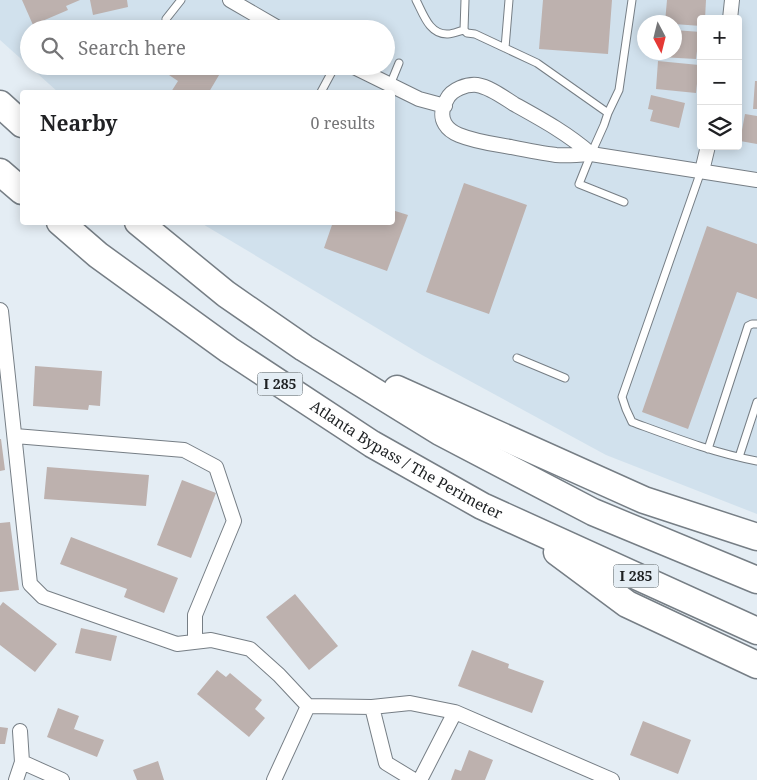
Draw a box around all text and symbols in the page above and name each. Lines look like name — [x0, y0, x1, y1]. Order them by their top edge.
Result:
north arrow — [637, 15, 682, 60]
map controls — [697, 15, 742, 150]
button: + — [697, 15, 742, 60]
search box — [20, 20, 395, 75]
icon: search — [38, 34, 66, 62]
text: Search here — [78, 35, 186, 61]
button: − — [697, 60, 742, 105]
button: layers — [697, 105, 742, 150]
text: Nearby — [40, 109, 118, 137]
text: 0 results — [311, 112, 375, 134]
road number: I 285 — [258, 372, 302, 396]
street label: Atlanta Bypass / The Perimeter — [307, 395, 506, 523]
road number: I 285 — [614, 564, 658, 588]

